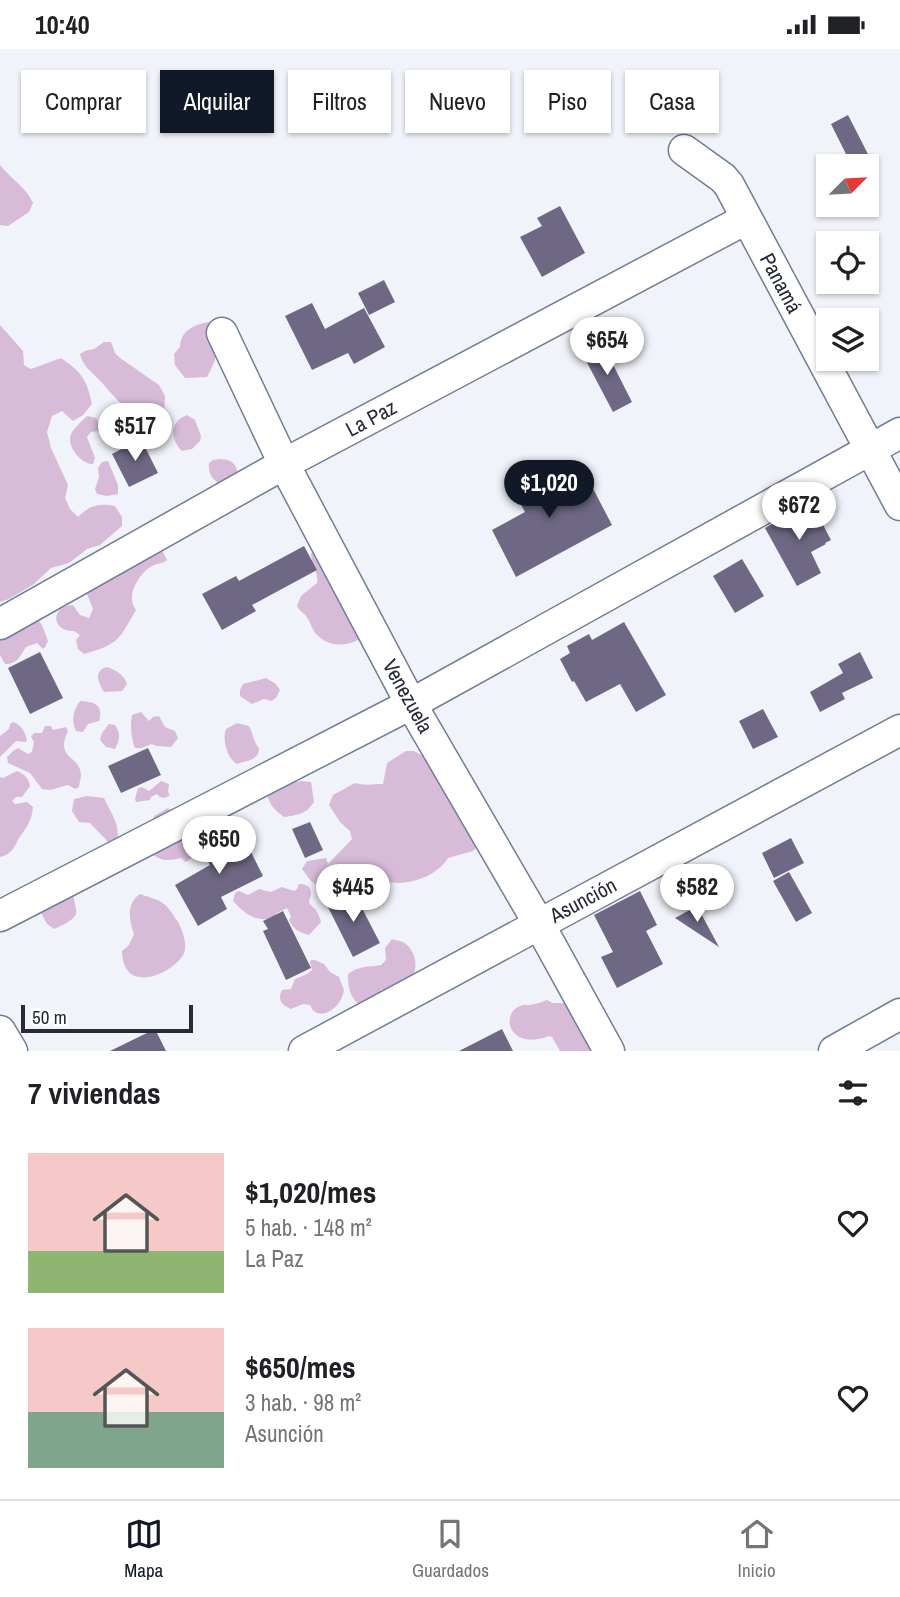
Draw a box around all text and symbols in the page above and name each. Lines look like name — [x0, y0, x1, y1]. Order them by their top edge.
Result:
text: 10:40 — [35, 7, 90, 42]
chip: Comprar — [21, 70, 146, 133]
chip: Alquilar — [160, 70, 274, 133]
chip: Filtros — [288, 70, 391, 133]
chip: Nuevo — [405, 70, 510, 133]
chip: Piso — [524, 70, 611, 133]
chip: Casa — [625, 70, 719, 133]
north arrow — [816, 154, 878, 217]
map controls — [816, 154, 879, 371]
button: locate — [816, 231, 879, 294]
street label: Panamá — [753, 248, 809, 318]
button: layers — [816, 308, 879, 371]
pin: $654 — [566, 317, 648, 377]
text: $654 — [586, 324, 628, 355]
street label: La Paz — [341, 392, 402, 443]
pin: $517 — [94, 403, 176, 463]
text: $517 — [114, 410, 156, 441]
pin: $1,020 — [492, 461, 606, 520]
text: $1,020 — [520, 467, 578, 498]
pin: $672 — [758, 483, 840, 542]
text: $672 — [778, 489, 820, 520]
street label: Venezuela — [376, 654, 440, 739]
pin: $650 — [178, 817, 260, 876]
text: $650 — [198, 823, 240, 854]
pin: $445 — [312, 865, 394, 924]
pin: $582 — [656, 865, 738, 924]
street label: Asunción — [544, 870, 622, 930]
text: $445 — [332, 871, 374, 902]
text: $582 — [676, 871, 718, 902]
scale bar — [21, 1002, 192, 1034]
text: 50 m — [32, 1004, 67, 1030]
text: 7 viviendas — [28, 1073, 161, 1113]
icon: filters — [834, 1074, 872, 1112]
text: $1,020/mes — [245, 1172, 376, 1212]
icon: home — [84, 1181, 168, 1265]
icon: heart — [834, 1204, 872, 1242]
text: 5 hab. · 148 m² — [245, 1212, 372, 1243]
text: La Paz — [245, 1243, 304, 1274]
text: $650/mes — [245, 1347, 356, 1387]
icon: home — [84, 1356, 168, 1440]
icon: heart — [834, 1379, 872, 1417]
text: 3 hab. · 98 m² — [245, 1387, 361, 1418]
text: Asunción — [245, 1418, 324, 1449]
tab: Mapa — [124, 1515, 163, 1583]
tab: Guardados — [412, 1515, 489, 1583]
tab: Inicio — [738, 1515, 776, 1583]

